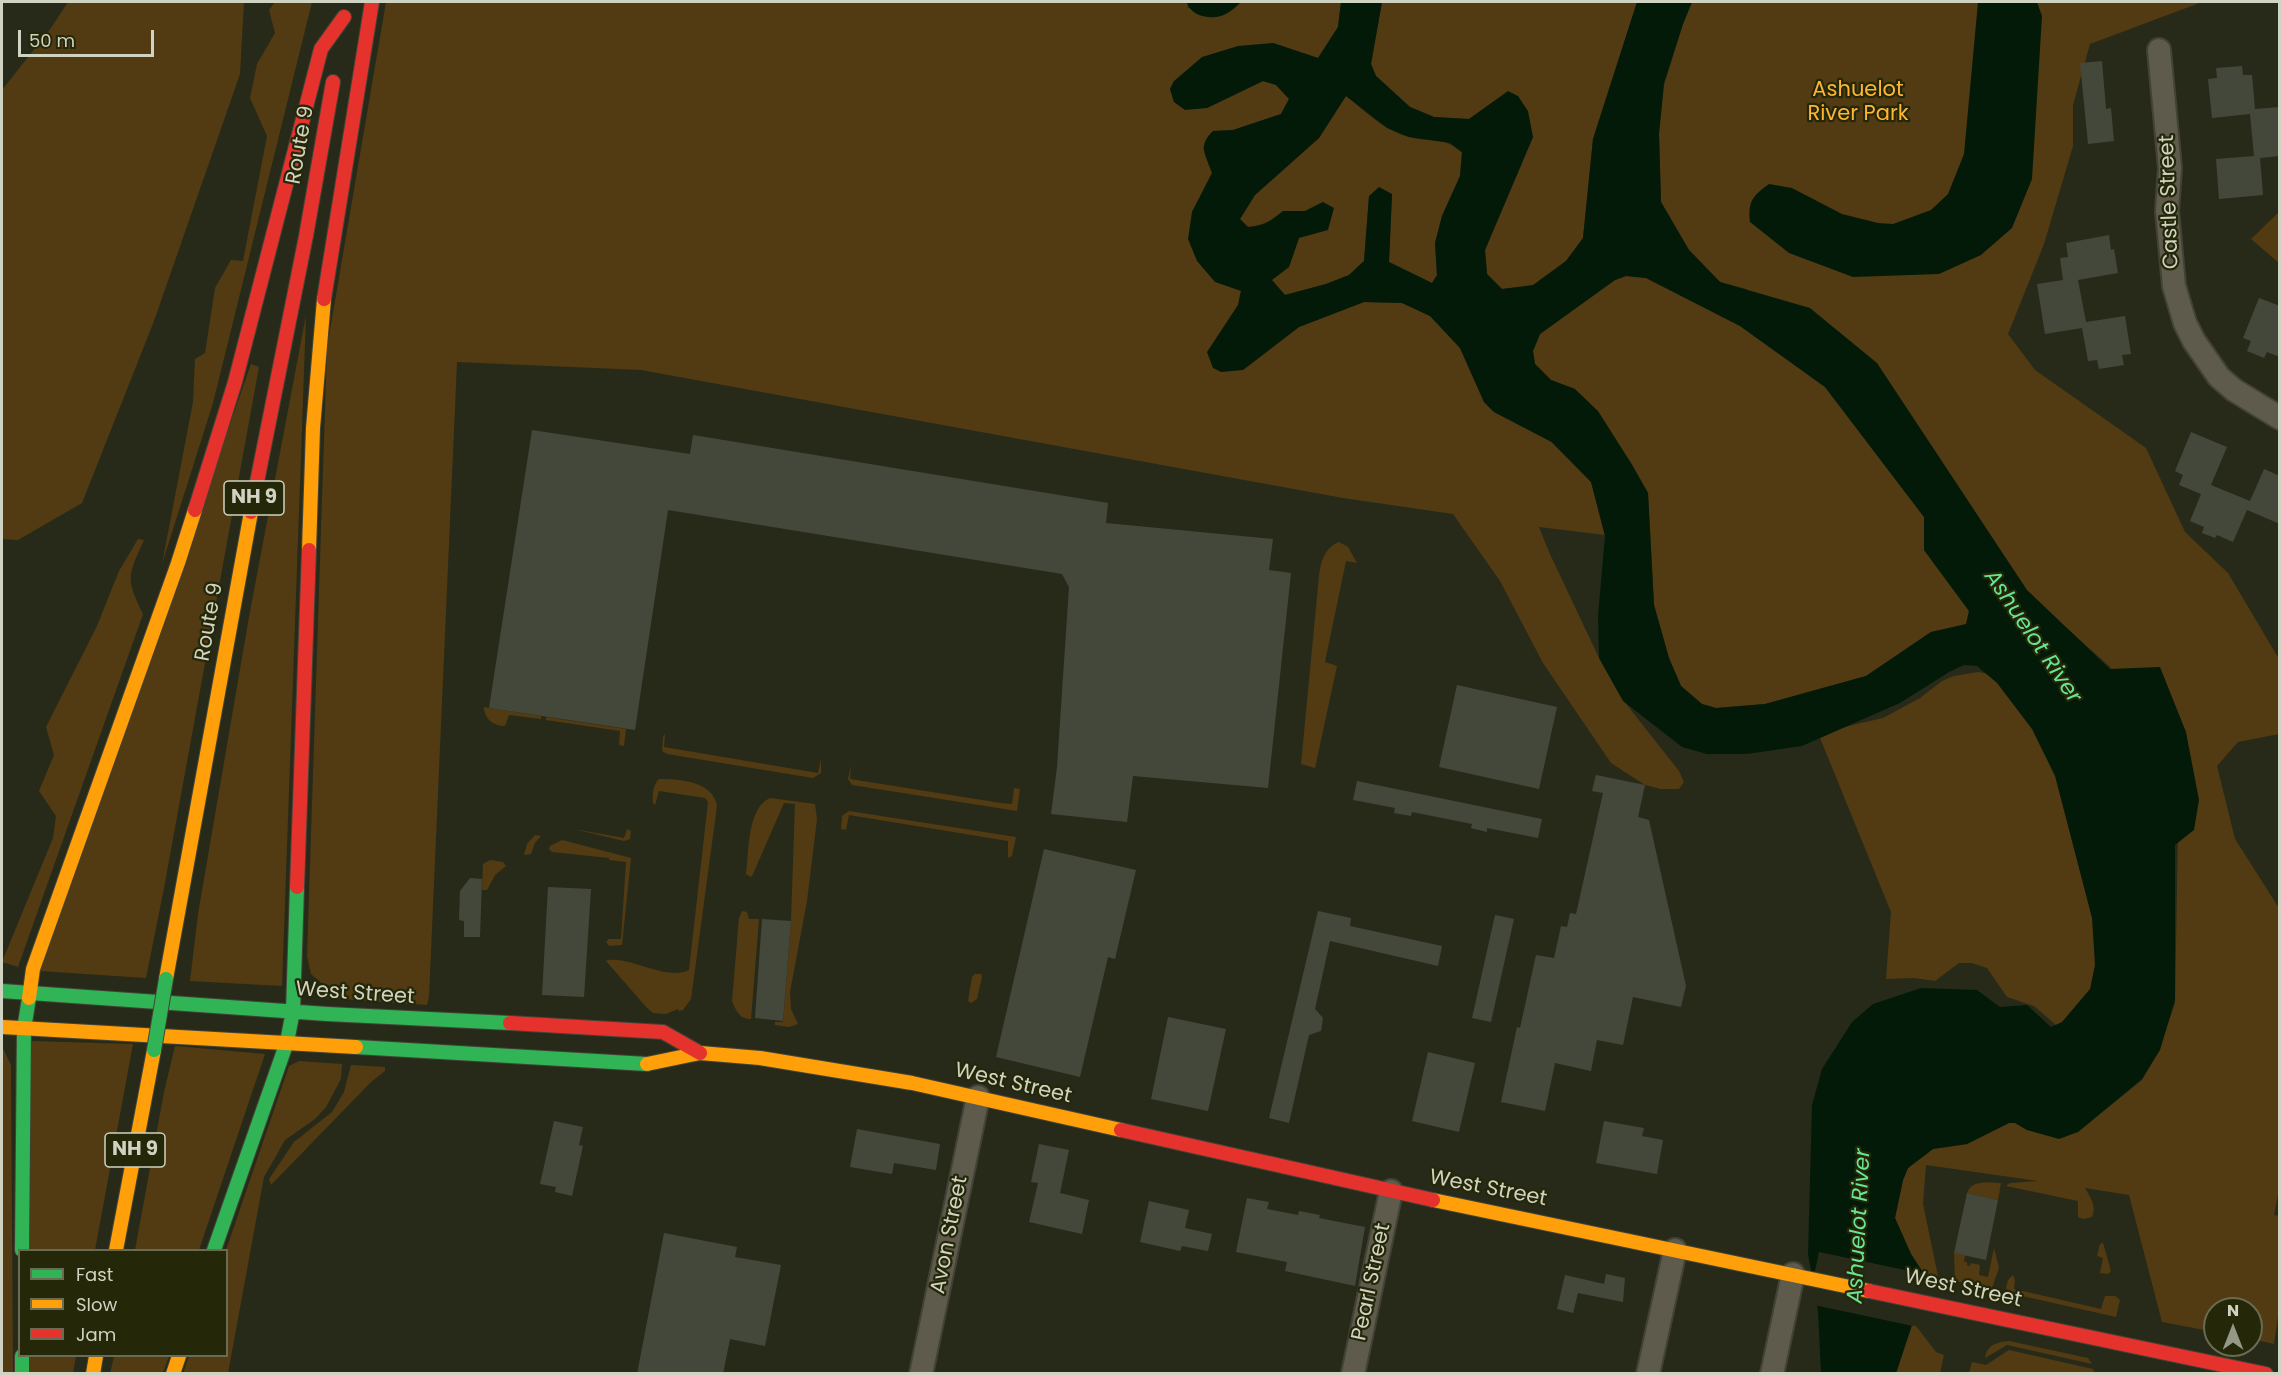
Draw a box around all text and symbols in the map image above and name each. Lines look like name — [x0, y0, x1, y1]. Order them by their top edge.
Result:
scale bar — [21, 18, 158, 56]
text: 50 m — [29, 28, 75, 53]
park label: Ashuelot River Park — [1807, 78, 1909, 128]
street label: Route 9 — [282, 104, 320, 186]
street label: Castle Street — [2155, 134, 2185, 270]
road number: NH 9 — [224, 481, 284, 515]
water label: Ashuelot River — [1978, 565, 2086, 709]
street label: Route 9 — [191, 581, 229, 663]
street label: West Street — [295, 977, 415, 1011]
street label: West Street — [952, 1058, 1074, 1110]
road number: NH 9 — [105, 1133, 165, 1167]
water label: Ashuelot River — [1843, 1148, 1877, 1304]
street label: West Street — [1427, 1165, 1549, 1213]
street label: Avon Street — [926, 1174, 974, 1296]
street label: Pearl Street — [1347, 1221, 1397, 1343]
legend — [18, 1249, 228, 1357]
text: Fast — [76, 1262, 113, 1287]
street label: West Street — [1902, 1264, 2024, 1314]
text: Slow — [76, 1292, 117, 1317]
north arrow — [2203, 1297, 2263, 1357]
text: N — [2227, 1299, 2239, 1322]
text: Jam — [76, 1322, 116, 1347]

